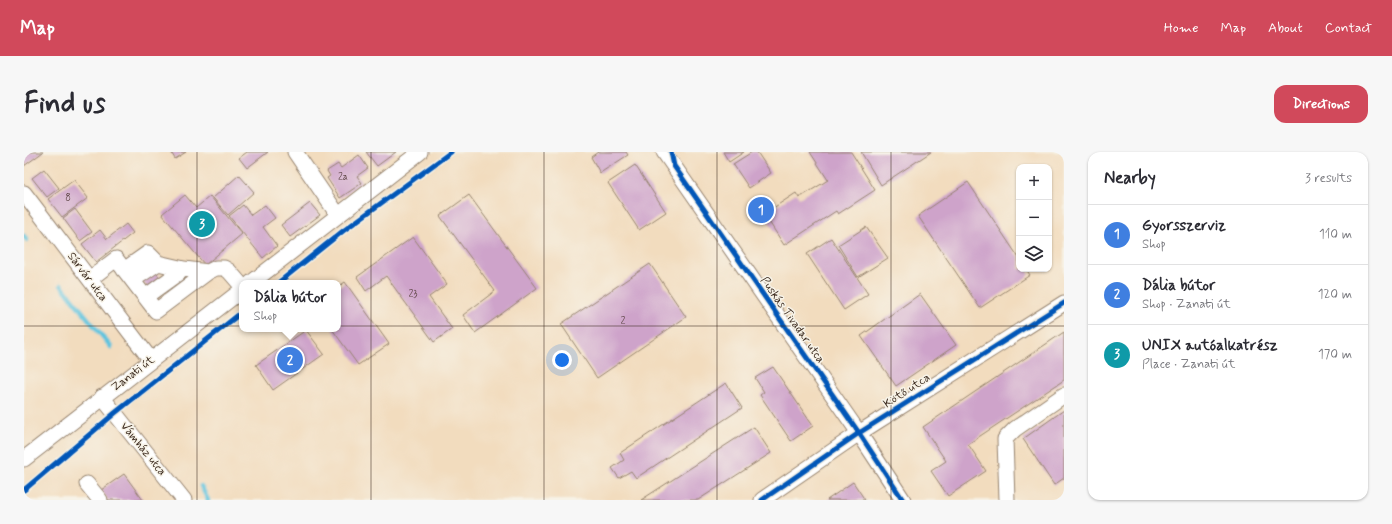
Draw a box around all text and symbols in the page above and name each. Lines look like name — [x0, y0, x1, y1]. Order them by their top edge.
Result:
text: Map — [20, 16, 55, 41]
text: Home — [1164, 19, 1198, 37]
text: Map — [1220, 19, 1246, 37]
text: About — [1268, 19, 1303, 37]
text: Contact — [1325, 19, 1372, 37]
button: Directions — [1274, 85, 1368, 123]
text: Find us — [24, 86, 105, 123]
map controls — [1016, 164, 1052, 272]
button: + — [1016, 164, 1052, 200]
text: Nearby — [1104, 167, 1156, 189]
text: 3 results — [1305, 170, 1352, 187]
house number: 2a — [338, 171, 348, 184]
house number: 8 — [65, 192, 71, 205]
pin: 1 — [748, 195, 774, 225]
button: − — [1016, 200, 1052, 236]
pin: 3 — [189, 209, 215, 239]
text: Gyorsszerviz — [1142, 216, 1226, 236]
text: 1 — [1114, 226, 1120, 243]
text: 110 m — [1319, 226, 1352, 243]
button: layers — [1016, 236, 1052, 272]
text: Shop — [1142, 236, 1166, 253]
street label: Sárvár utca — [63, 249, 111, 305]
street label: Puskás Tivadar utca — [756, 274, 828, 367]
text: Dália bútor — [1142, 276, 1215, 296]
popup — [239, 280, 341, 332]
text: 2 — [1114, 286, 1120, 303]
text: 120 m — [1318, 286, 1352, 303]
text: Dália bútor — [253, 288, 327, 308]
house number: 23 — [408, 288, 418, 301]
text: Shop · Zanati út — [1142, 296, 1231, 313]
text: Shop — [253, 308, 277, 325]
house number: 2 — [621, 315, 626, 328]
text: UNIX autóalkatrész — [1142, 336, 1278, 356]
pin: 2 — [277, 345, 303, 375]
text: 3 — [1114, 346, 1120, 363]
text: 170 m — [1318, 346, 1352, 363]
your location — [552, 350, 572, 370]
street label: Zanati út — [108, 352, 158, 396]
text: Place · Zanati út — [1142, 356, 1235, 373]
street label: Kötő utca — [880, 370, 934, 412]
street label: Vámház utca — [116, 419, 170, 479]

